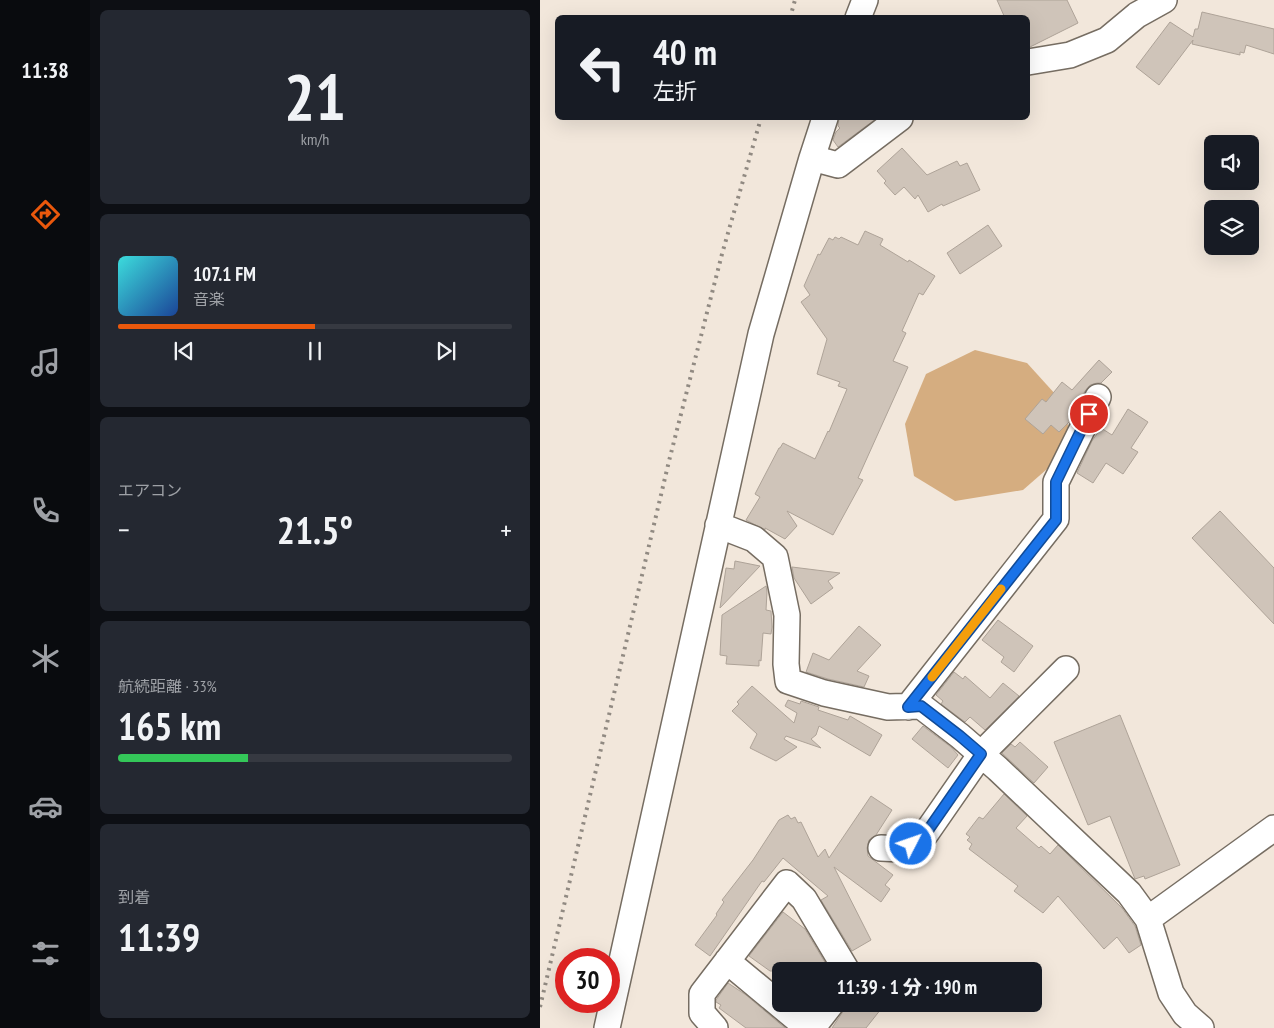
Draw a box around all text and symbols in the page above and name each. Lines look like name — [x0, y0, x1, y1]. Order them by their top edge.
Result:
text: 40 m — [653, 29, 717, 75]
icon: left — [570, 35, 635, 100]
text: 21 — [284, 54, 346, 138]
text: 11:38 — [21, 56, 69, 84]
text: 左折 — [653, 77, 697, 105]
text: km/h — [301, 129, 329, 149]
map controls — [1204, 135, 1259, 255]
button: sound — [1204, 135, 1259, 190]
icon: directions — [28, 197, 63, 232]
button: layers — [1204, 200, 1259, 255]
text: 107.1 FM — [193, 262, 256, 286]
text: 音楽 — [193, 289, 225, 309]
icon: previous — [170, 337, 198, 365]
icon: pause — [301, 337, 329, 365]
icon: next — [432, 337, 460, 365]
icon: music — [28, 345, 63, 380]
pin — [1068, 393, 1110, 435]
icon: arrive — [1075, 400, 1103, 428]
text: エアコン — [118, 480, 182, 500]
icon: phone — [28, 493, 63, 528]
text: 21.5° — [277, 505, 353, 554]
text: − — [118, 511, 130, 548]
text: + — [500, 511, 512, 548]
icon: climate — [28, 641, 63, 676]
text: 航続距離 · 33% — [118, 676, 217, 696]
text: 165 km — [118, 701, 221, 750]
icon: car — [28, 789, 63, 824]
position arrow — [884, 817, 936, 869]
text: 到着 — [118, 887, 150, 907]
text: 11:39 — [118, 912, 200, 961]
icon: filters — [28, 936, 63, 971]
speed limit sign: 30 — [555, 948, 620, 1013]
text: 11:39 · 1 分 · 190 m — [837, 975, 977, 999]

